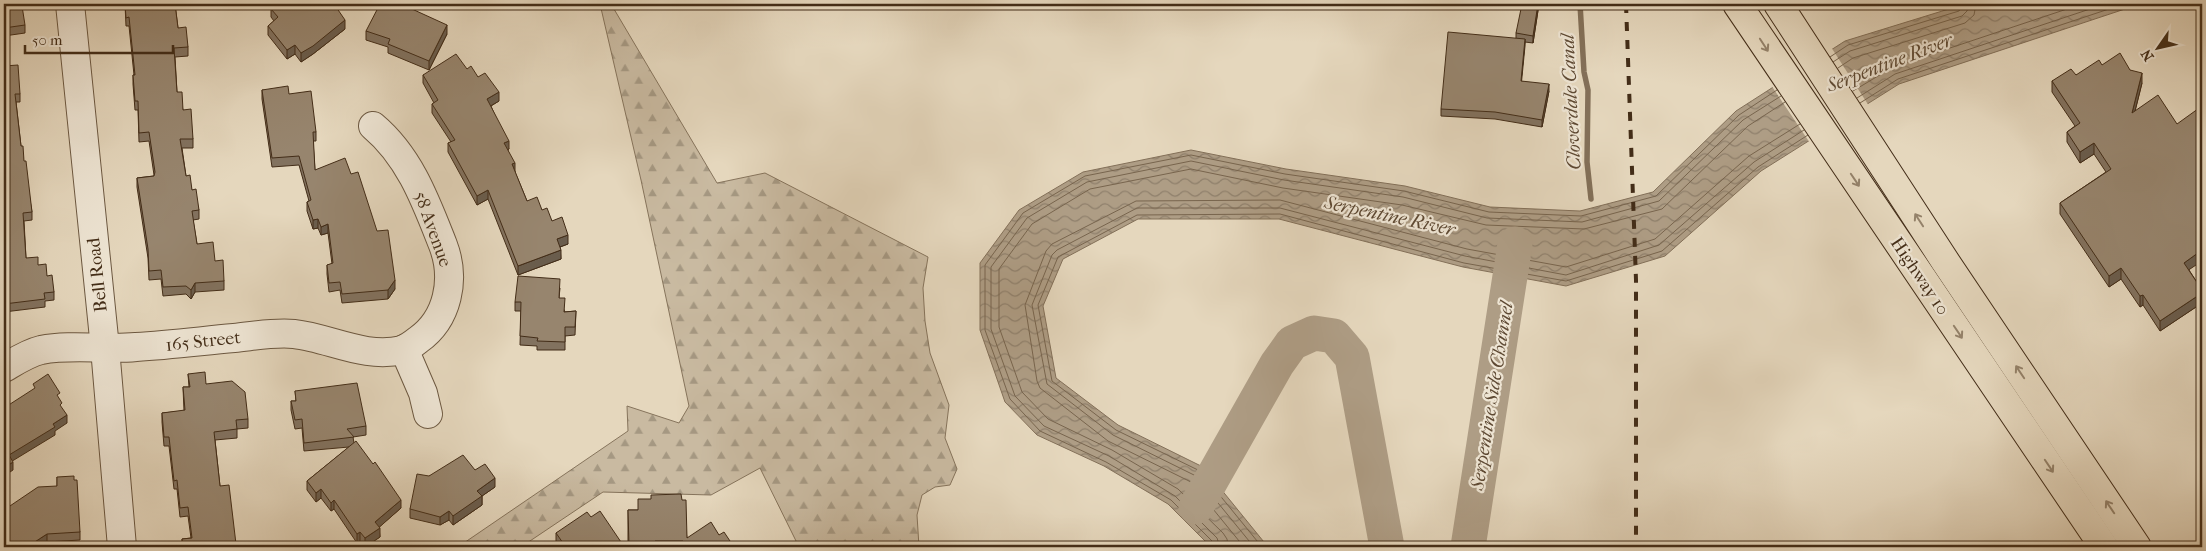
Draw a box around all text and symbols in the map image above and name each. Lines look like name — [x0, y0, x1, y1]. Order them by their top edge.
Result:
scale bar — [25, 22, 172, 54]
north arrow — [2134, 22, 2184, 72]
water label: Serpentine River — [1822, 28, 1957, 97]
text: 50 m — [32, 31, 63, 49]
water label: Cloverdale Canal — [1556, 31, 1586, 170]
one-way arrow — [1759, 37, 1769, 51]
text: N — [2137, 46, 2158, 64]
one-way arrow — [1850, 172, 1860, 186]
street label: 58 Avenue — [409, 189, 456, 270]
water label: Serpentine River — [1321, 191, 1459, 241]
one-way arrow — [1913, 213, 1923, 227]
street label: Highway 10 — [1886, 233, 1953, 319]
street label: Bell Road — [83, 237, 112, 313]
water label: Serpentine Side Channel — [1466, 298, 1518, 493]
one-way arrow — [1953, 324, 1963, 338]
street label: 165 Street — [165, 327, 242, 356]
one-way arrow — [2015, 365, 2025, 379]
one-way arrow — [2044, 459, 2054, 473]
one-way arrow — [2105, 500, 2115, 514]

